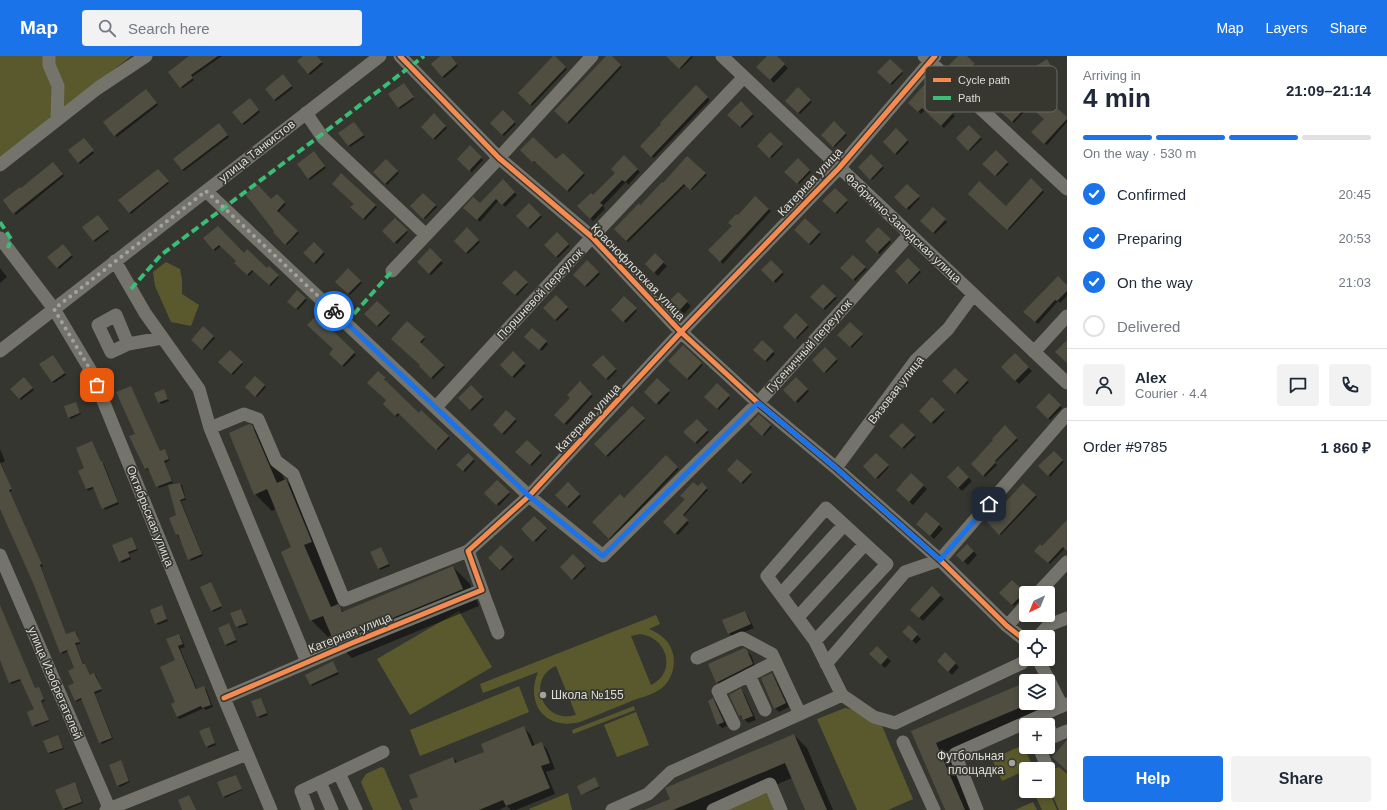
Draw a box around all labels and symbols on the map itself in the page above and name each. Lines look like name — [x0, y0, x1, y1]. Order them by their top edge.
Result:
legend — [925, 66, 1057, 112]
text: Cycle path — [958, 74, 1010, 86]
text: Path — [958, 92, 981, 104]
street label: улица Танкистов — [216, 117, 298, 185]
street label: Катерная улица — [775, 145, 845, 219]
street label: Фабрично-Заводская улица — [842, 170, 964, 286]
street label: Краснофлотская улица — [588, 221, 688, 324]
street label: Поршневой переулок — [494, 245, 586, 342]
courier — [314, 291, 354, 331]
street label: Гусеничный переулок — [764, 296, 855, 395]
street label: Вязовая улица — [865, 353, 927, 427]
pin — [80, 368, 114, 402]
street label: Катерная улица — [553, 381, 623, 455]
street label: Октябрьская улица — [123, 464, 177, 569]
pin — [972, 487, 1006, 521]
north arrow — [1019, 586, 1055, 622]
street label: Катерная улица — [306, 610, 394, 656]
street label: улица Изобретателей — [25, 625, 85, 741]
place label: Школа №155 — [551, 688, 624, 702]
marker: Школа №155 — [538, 690, 548, 700]
place label: Футбольная площадка — [937, 749, 1004, 777]
marker: Футбольная площадка — [1007, 758, 1017, 768]

